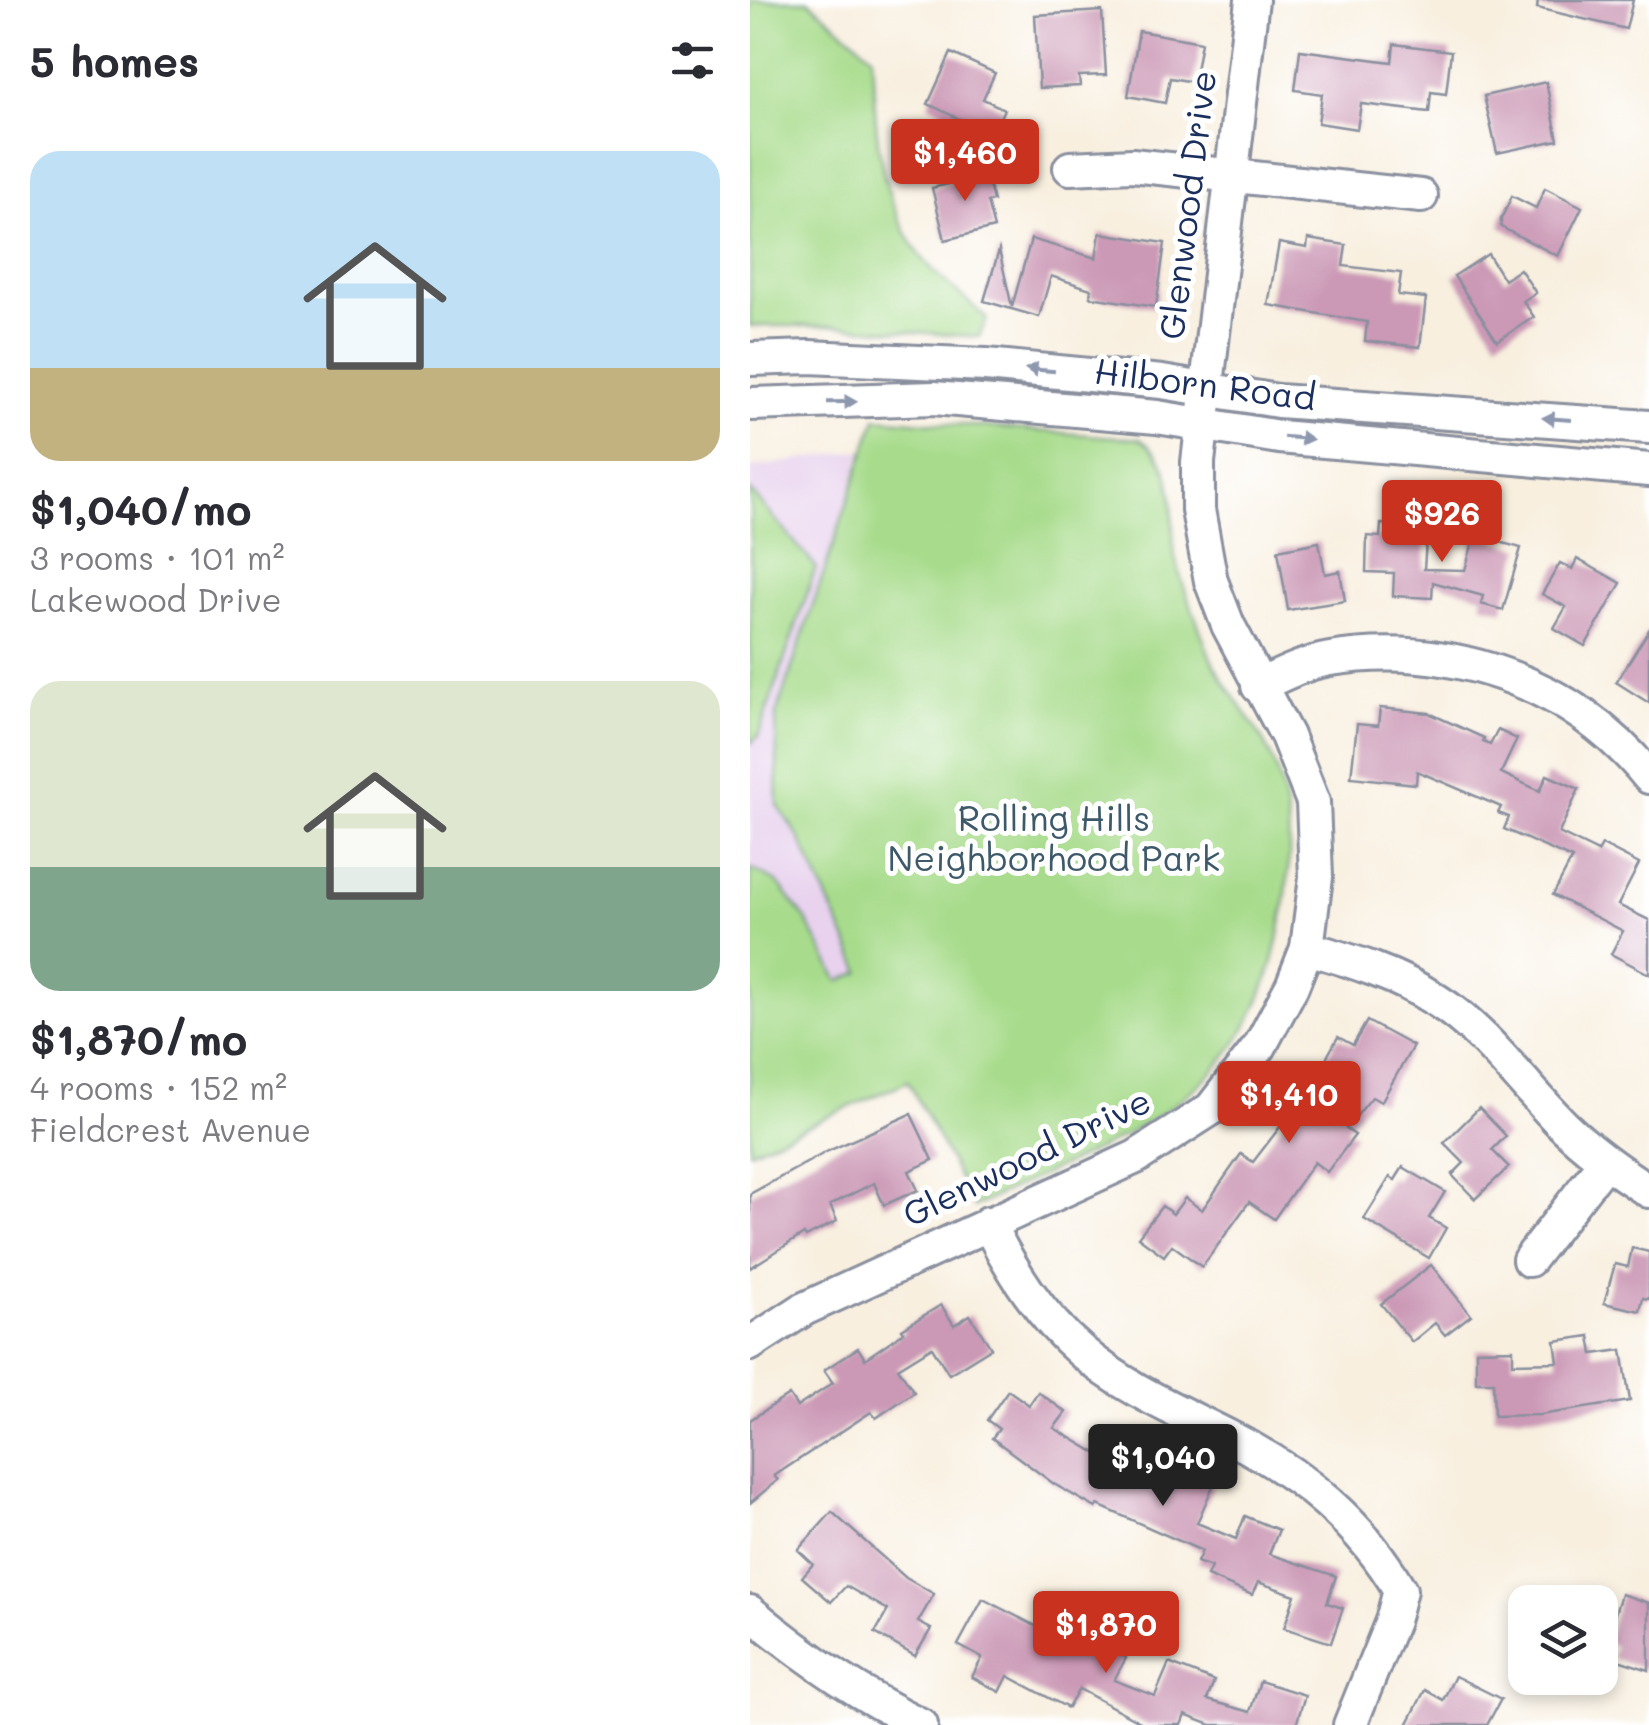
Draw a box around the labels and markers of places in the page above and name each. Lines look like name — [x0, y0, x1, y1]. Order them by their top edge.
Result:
pin: $1,460 — [884, 119, 1046, 204]
pin: $926 — [1383, 480, 1501, 565]
pin: $1,410 — [1208, 1061, 1370, 1146]
pin: $1,040 — [1082, 1424, 1244, 1509]
pin: $1,870 — [1025, 1591, 1187, 1676]

